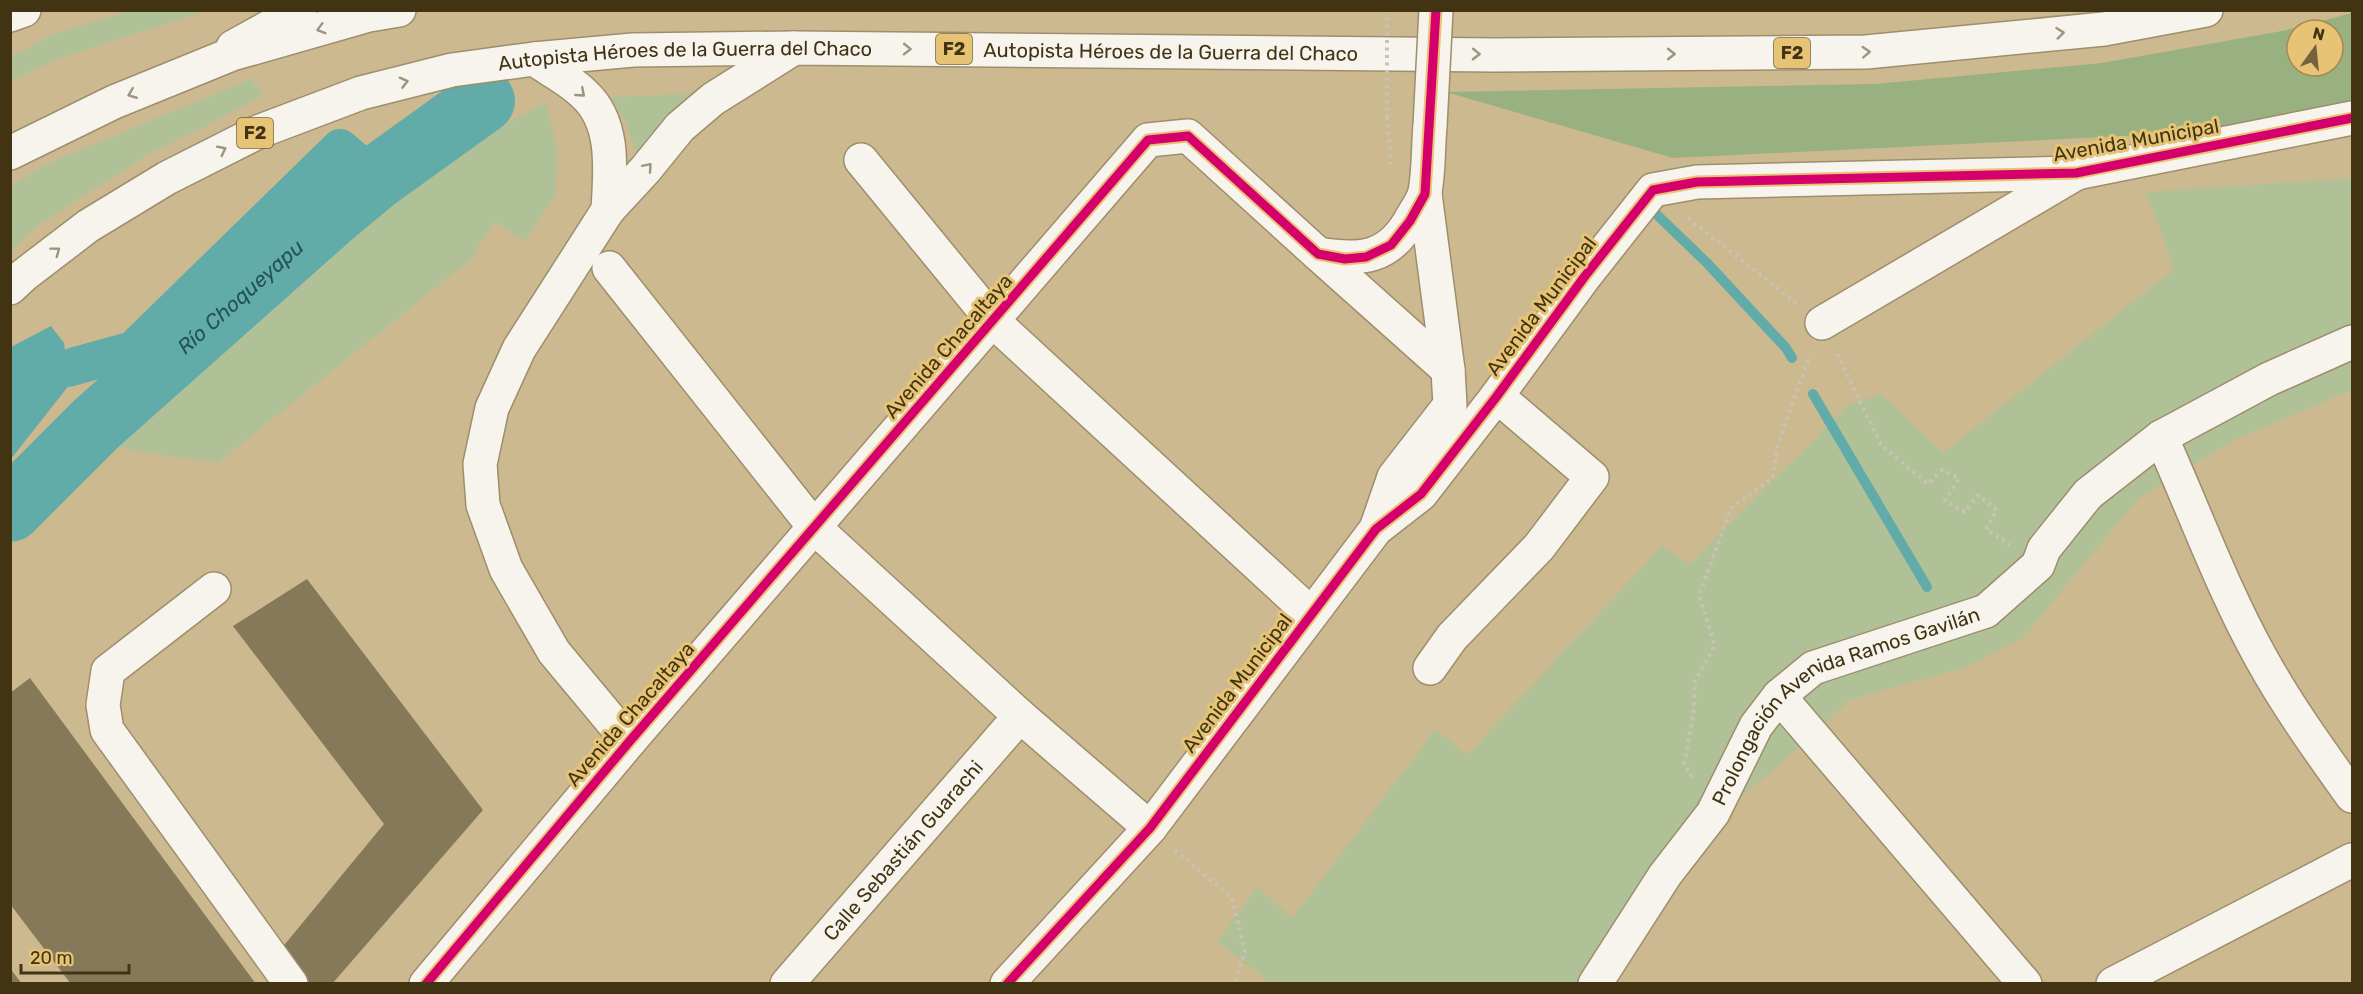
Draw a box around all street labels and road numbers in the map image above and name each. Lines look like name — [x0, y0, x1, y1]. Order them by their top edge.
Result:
road number: F2 — [936, 34, 972, 64]
street label: Autopista Héroes de la Guerra del Chaco — [496, 36, 872, 76]
street label: Autopista Héroes de la Guerra del Chaco — [983, 38, 1358, 66]
road number: F2 — [1774, 38, 1810, 68]
street label: Avenida Municipal — [2051, 114, 2221, 166]
road number: F2 — [237, 118, 273, 148]
street label: Avenida Municipal — [1481, 232, 1601, 380]
street label: Avenida Chacaltaya — [879, 269, 1017, 423]
street label: Prolongación Avenida Ramos Gavilán — [1707, 602, 1983, 809]
street label: Avenida Municipal — [1177, 609, 1297, 757]
street label: Avenida Chacaltaya — [561, 637, 699, 791]
street label: Calle Sebastián Guarachi — [818, 755, 988, 945]

